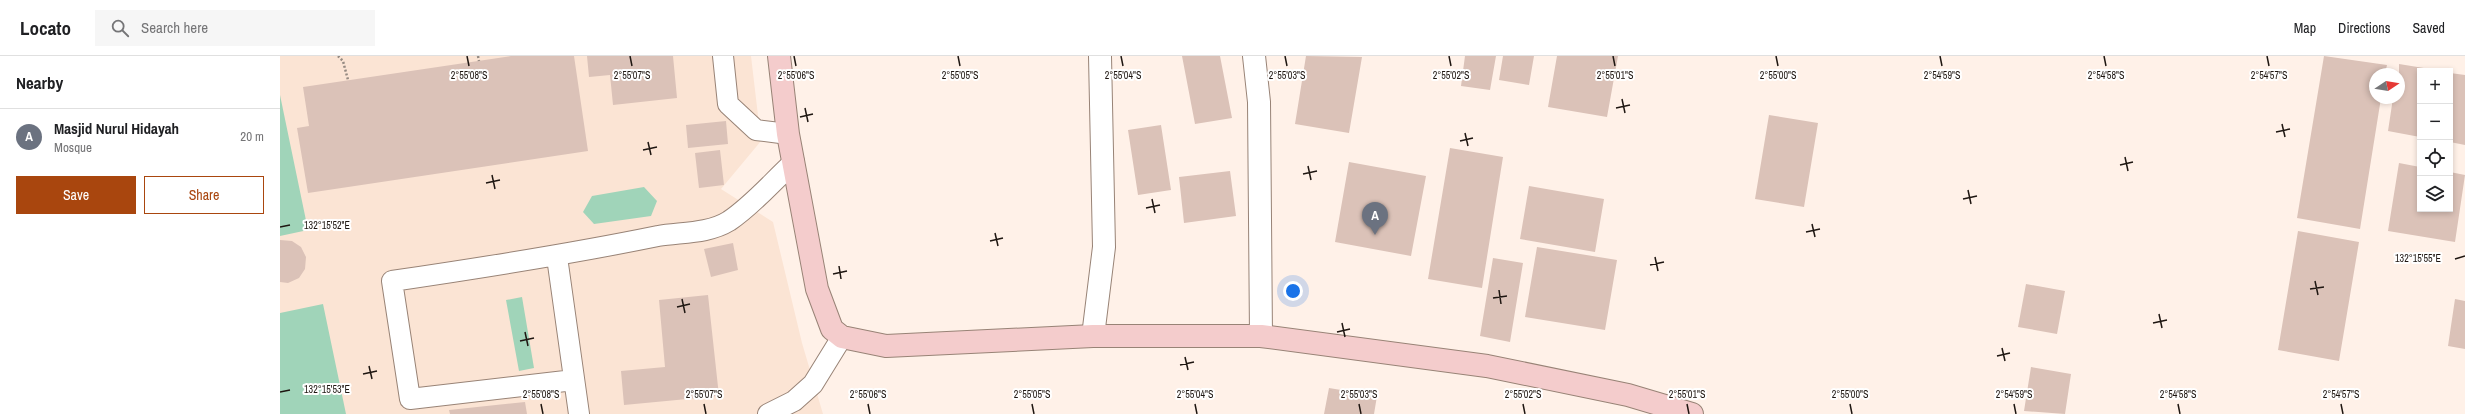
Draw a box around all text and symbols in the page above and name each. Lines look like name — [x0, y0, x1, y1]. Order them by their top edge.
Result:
search box — [95, 10, 375, 46]
text: Locato — [20, 15, 71, 41]
icon: search — [109, 17, 131, 39]
text: Search here — [141, 17, 208, 38]
text: Map — [2294, 19, 2316, 37]
text: Directions — [2338, 19, 2390, 37]
text: Saved — [2412, 19, 2445, 37]
north arrow — [2369, 68, 2405, 104]
map controls — [2417, 68, 2453, 212]
button: + — [2417, 68, 2453, 104]
text: 2°55'08"S — [451, 69, 488, 82]
text: 2°55'07"S — [614, 69, 651, 82]
text: 2°55'06"S — [778, 69, 815, 82]
text: 2°55'05"S — [942, 69, 979, 82]
text: 2°55'04"S — [1105, 69, 1142, 82]
text: 2°55'03"S — [1269, 69, 1306, 82]
text: 2°55'02"S — [1433, 69, 1470, 82]
text: 2°55'01"S — [1597, 69, 1634, 82]
text: 2°55'00"S — [1760, 69, 1797, 82]
text: 2°54'59"S — [1924, 69, 1961, 82]
text: 2°54'58"S — [2088, 69, 2125, 82]
text: 2°54'57"S — [2251, 69, 2288, 82]
text: Nearby — [16, 71, 63, 94]
button: − — [2417, 104, 2453, 140]
text: Masjid Nurul Hidayah — [54, 118, 179, 139]
text: A — [25, 128, 33, 145]
text: 20 m — [240, 128, 264, 145]
text: Mosque — [54, 139, 92, 156]
button: locate — [2417, 140, 2453, 176]
button: Save — [16, 176, 136, 214]
button: Share — [144, 176, 264, 214]
button: layers — [2417, 176, 2453, 212]
pin: A — [1362, 202, 1388, 235]
text: 132°15'52"E — [304, 219, 350, 232]
text: 132°15'55"E — [2395, 252, 2441, 265]
your location — [1283, 281, 1303, 301]
text: 132°15'53"E — [304, 383, 350, 396]
text: 2°55'08"S — [523, 388, 560, 401]
text: 2°55'07"S — [686, 388, 723, 401]
text: 2°55'06"S — [850, 388, 887, 401]
text: 2°55'05"S — [1014, 388, 1051, 401]
text: 2°55'04"S — [1177, 388, 1214, 401]
text: 2°55'03"S — [1341, 388, 1378, 401]
text: 2°55'02"S — [1505, 388, 1542, 401]
text: 2°55'01"S — [1669, 388, 1706, 401]
text: 2°55'00"S — [1832, 388, 1869, 401]
text: 2°54'59"S — [1996, 388, 2033, 401]
text: 2°54'58"S — [2160, 388, 2197, 401]
text: 2°54'57"S — [2323, 388, 2360, 401]

